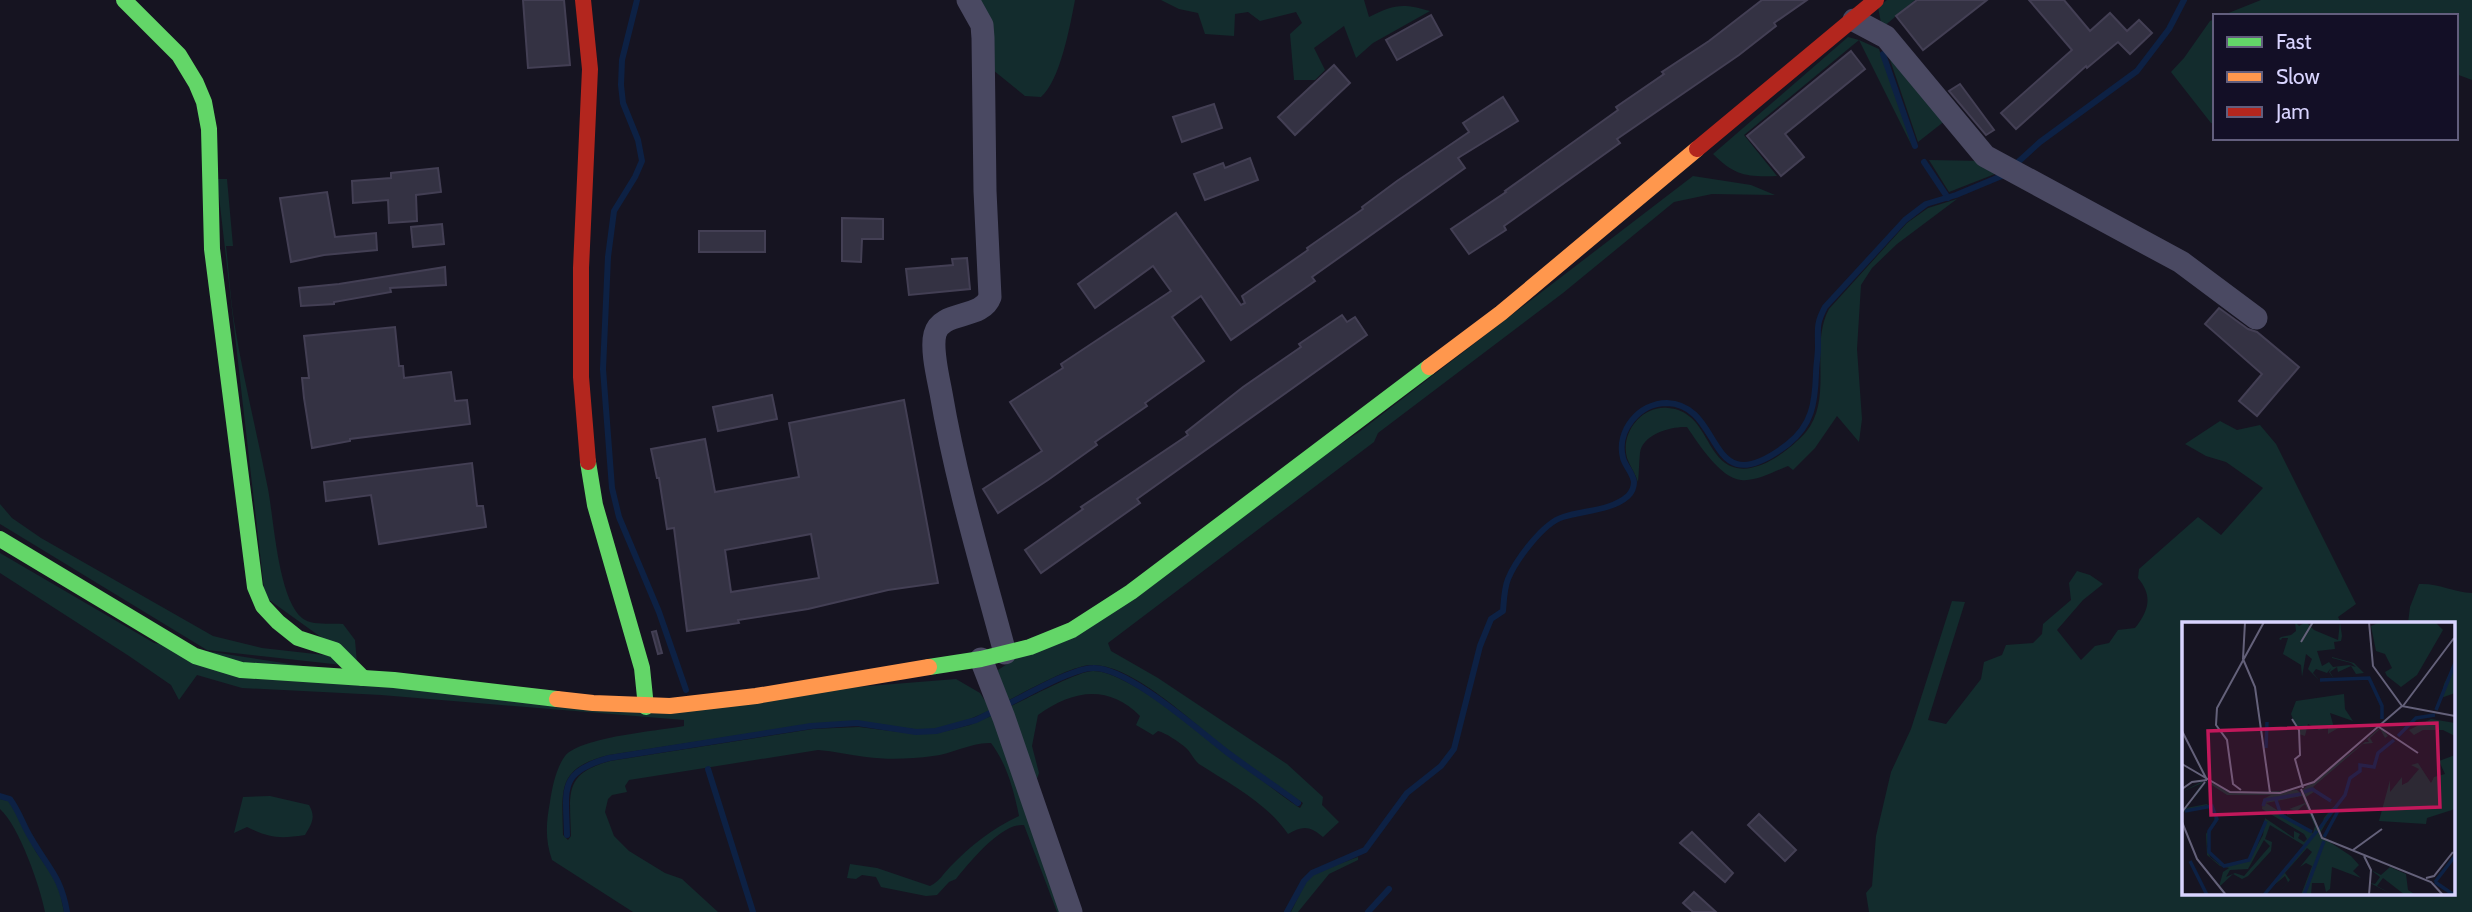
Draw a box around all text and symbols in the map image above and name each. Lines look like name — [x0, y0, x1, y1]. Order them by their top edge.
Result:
legend — [2213, 14, 2458, 140]
text: Fast — [2276, 29, 2312, 54]
text: Slow — [2276, 64, 2320, 89]
text: Jam — [2275, 99, 2310, 124]
inset map — [2182, 622, 2454, 894]

